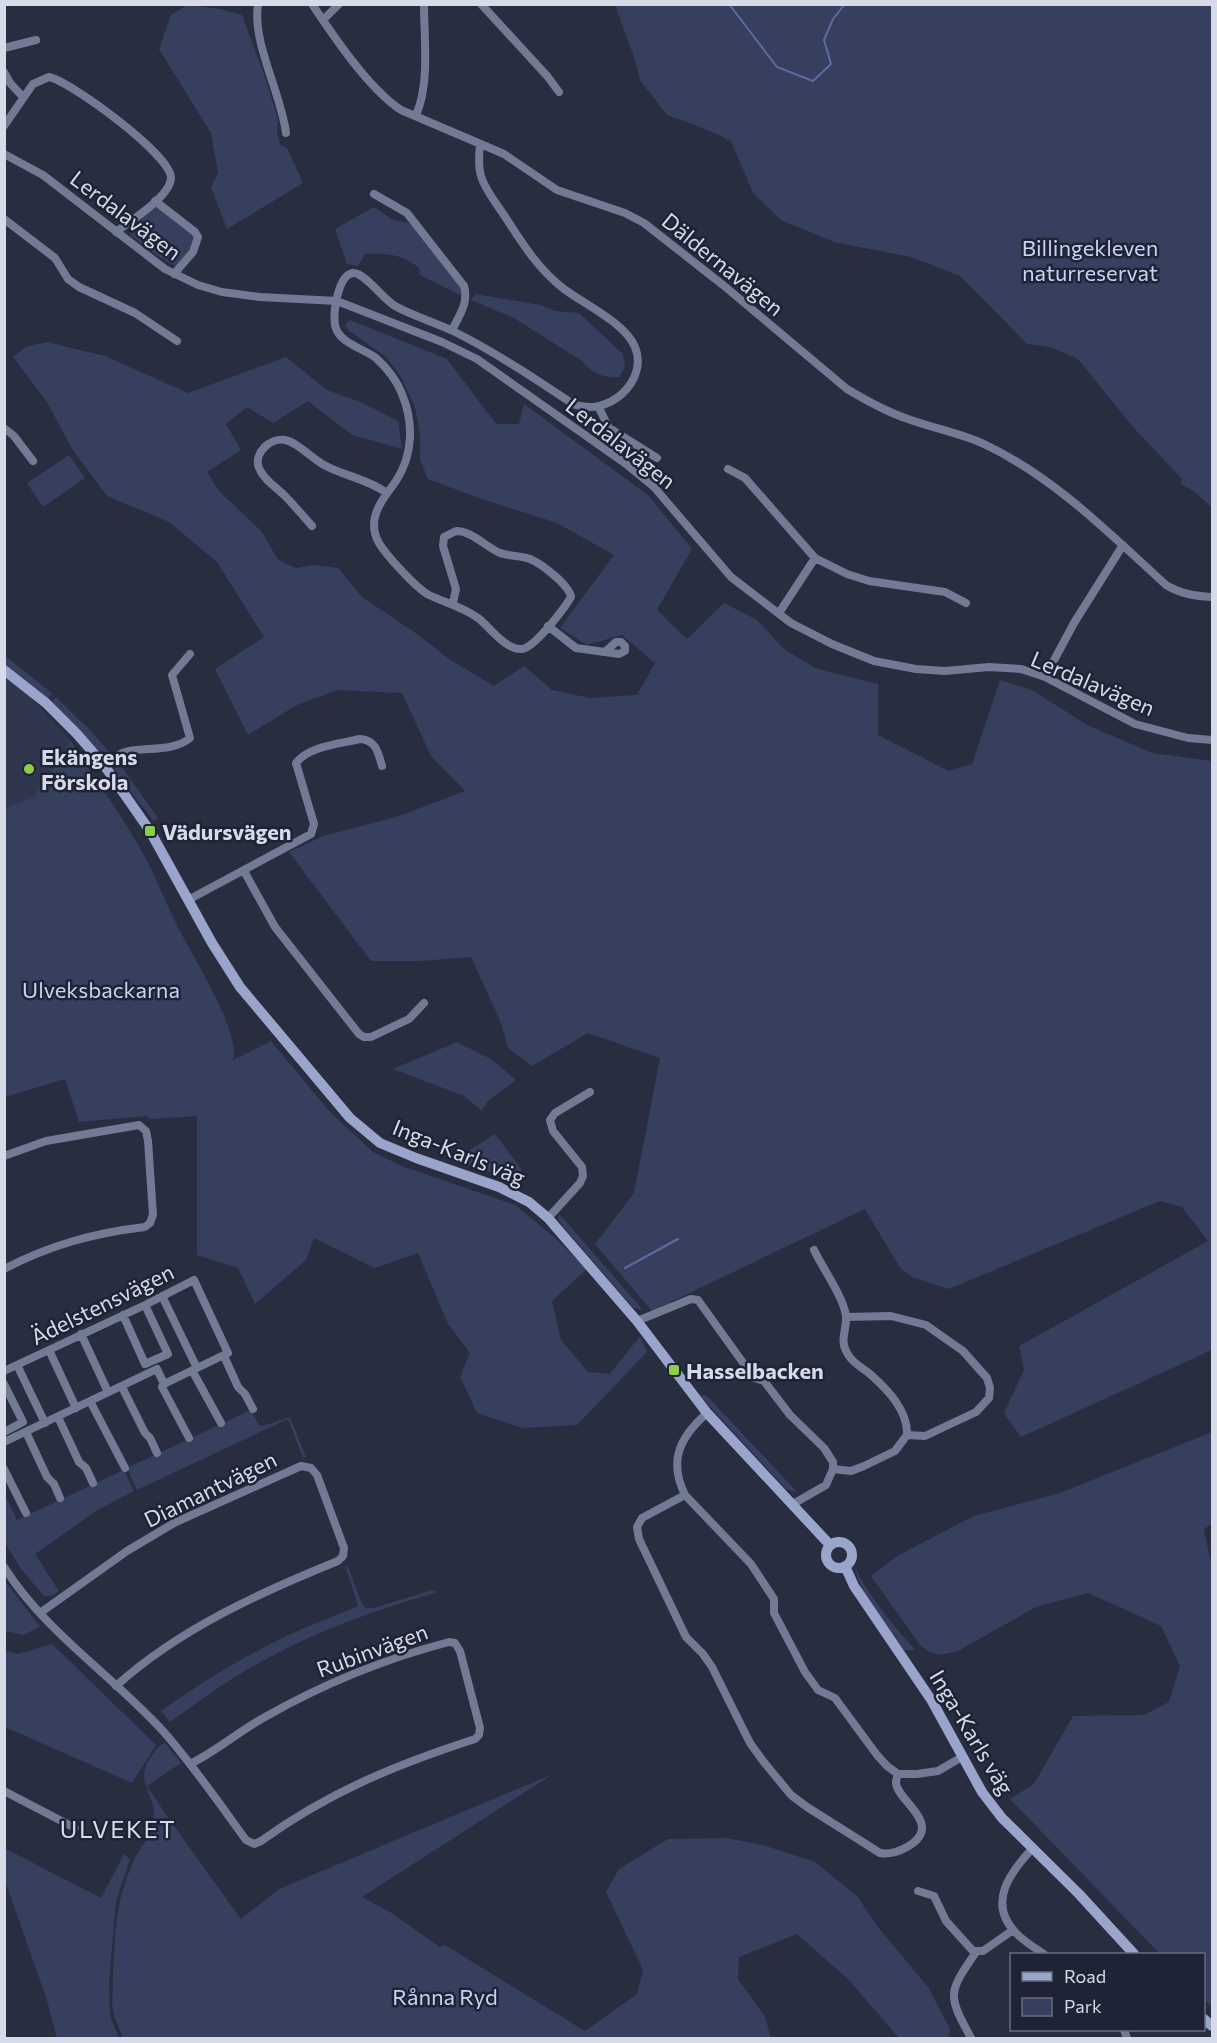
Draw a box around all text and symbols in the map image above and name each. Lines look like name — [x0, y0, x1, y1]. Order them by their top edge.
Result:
street label: Lerdalavägen — [65, 164, 187, 266]
street label: Däldernavägen — [657, 207, 789, 321]
park label: Billingekleven naturreservat — [1022, 234, 1158, 286]
street label: Lerdalavägen — [561, 392, 681, 494]
street label: Lerdalavägen — [1027, 645, 1159, 721]
place label: Ekängens Förskola — [41, 743, 137, 795]
marker: Ekängens Förskola — [22, 762, 36, 776]
place label: Vädursvägen — [162, 818, 292, 845]
marker: Vädursvägen — [143, 824, 157, 838]
park label: Ulveksbackarna — [22, 976, 180, 1003]
street label: Inga-Karls väg — [389, 1113, 529, 1191]
street label: Ädelstensvägen — [26, 1258, 178, 1350]
place label: Hasselbacken — [686, 1357, 824, 1384]
marker: Hasselbacken — [667, 1363, 681, 1377]
street label: Diamantvägen — [139, 1445, 281, 1533]
street label: Rubinvägen — [313, 1617, 431, 1683]
street label: Inga-Karls väg — [924, 1665, 1020, 1799]
district label: ULVEKET — [60, 1814, 176, 1843]
legend — [1010, 1953, 1205, 2031]
text: Road — [1064, 1965, 1106, 1987]
park label: Rånna Ryd — [392, 1983, 498, 2010]
text: Park — [1064, 1995, 1102, 2017]

